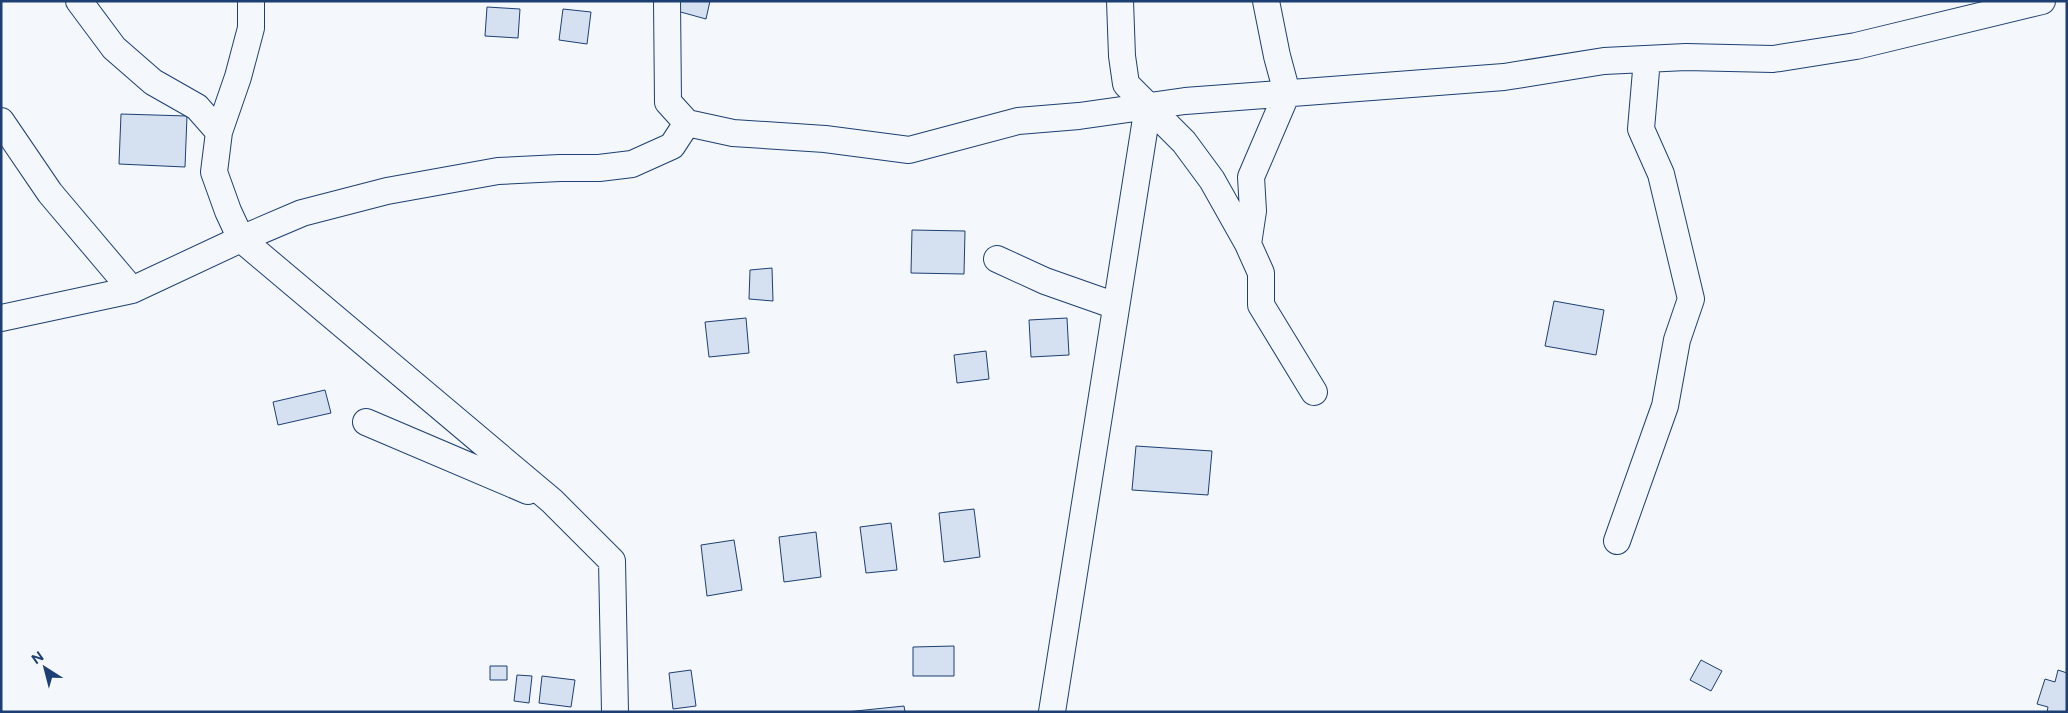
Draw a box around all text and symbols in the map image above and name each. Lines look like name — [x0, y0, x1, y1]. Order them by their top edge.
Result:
north arrow — [20, 643, 70, 693]
text: N — [28, 648, 47, 668]

